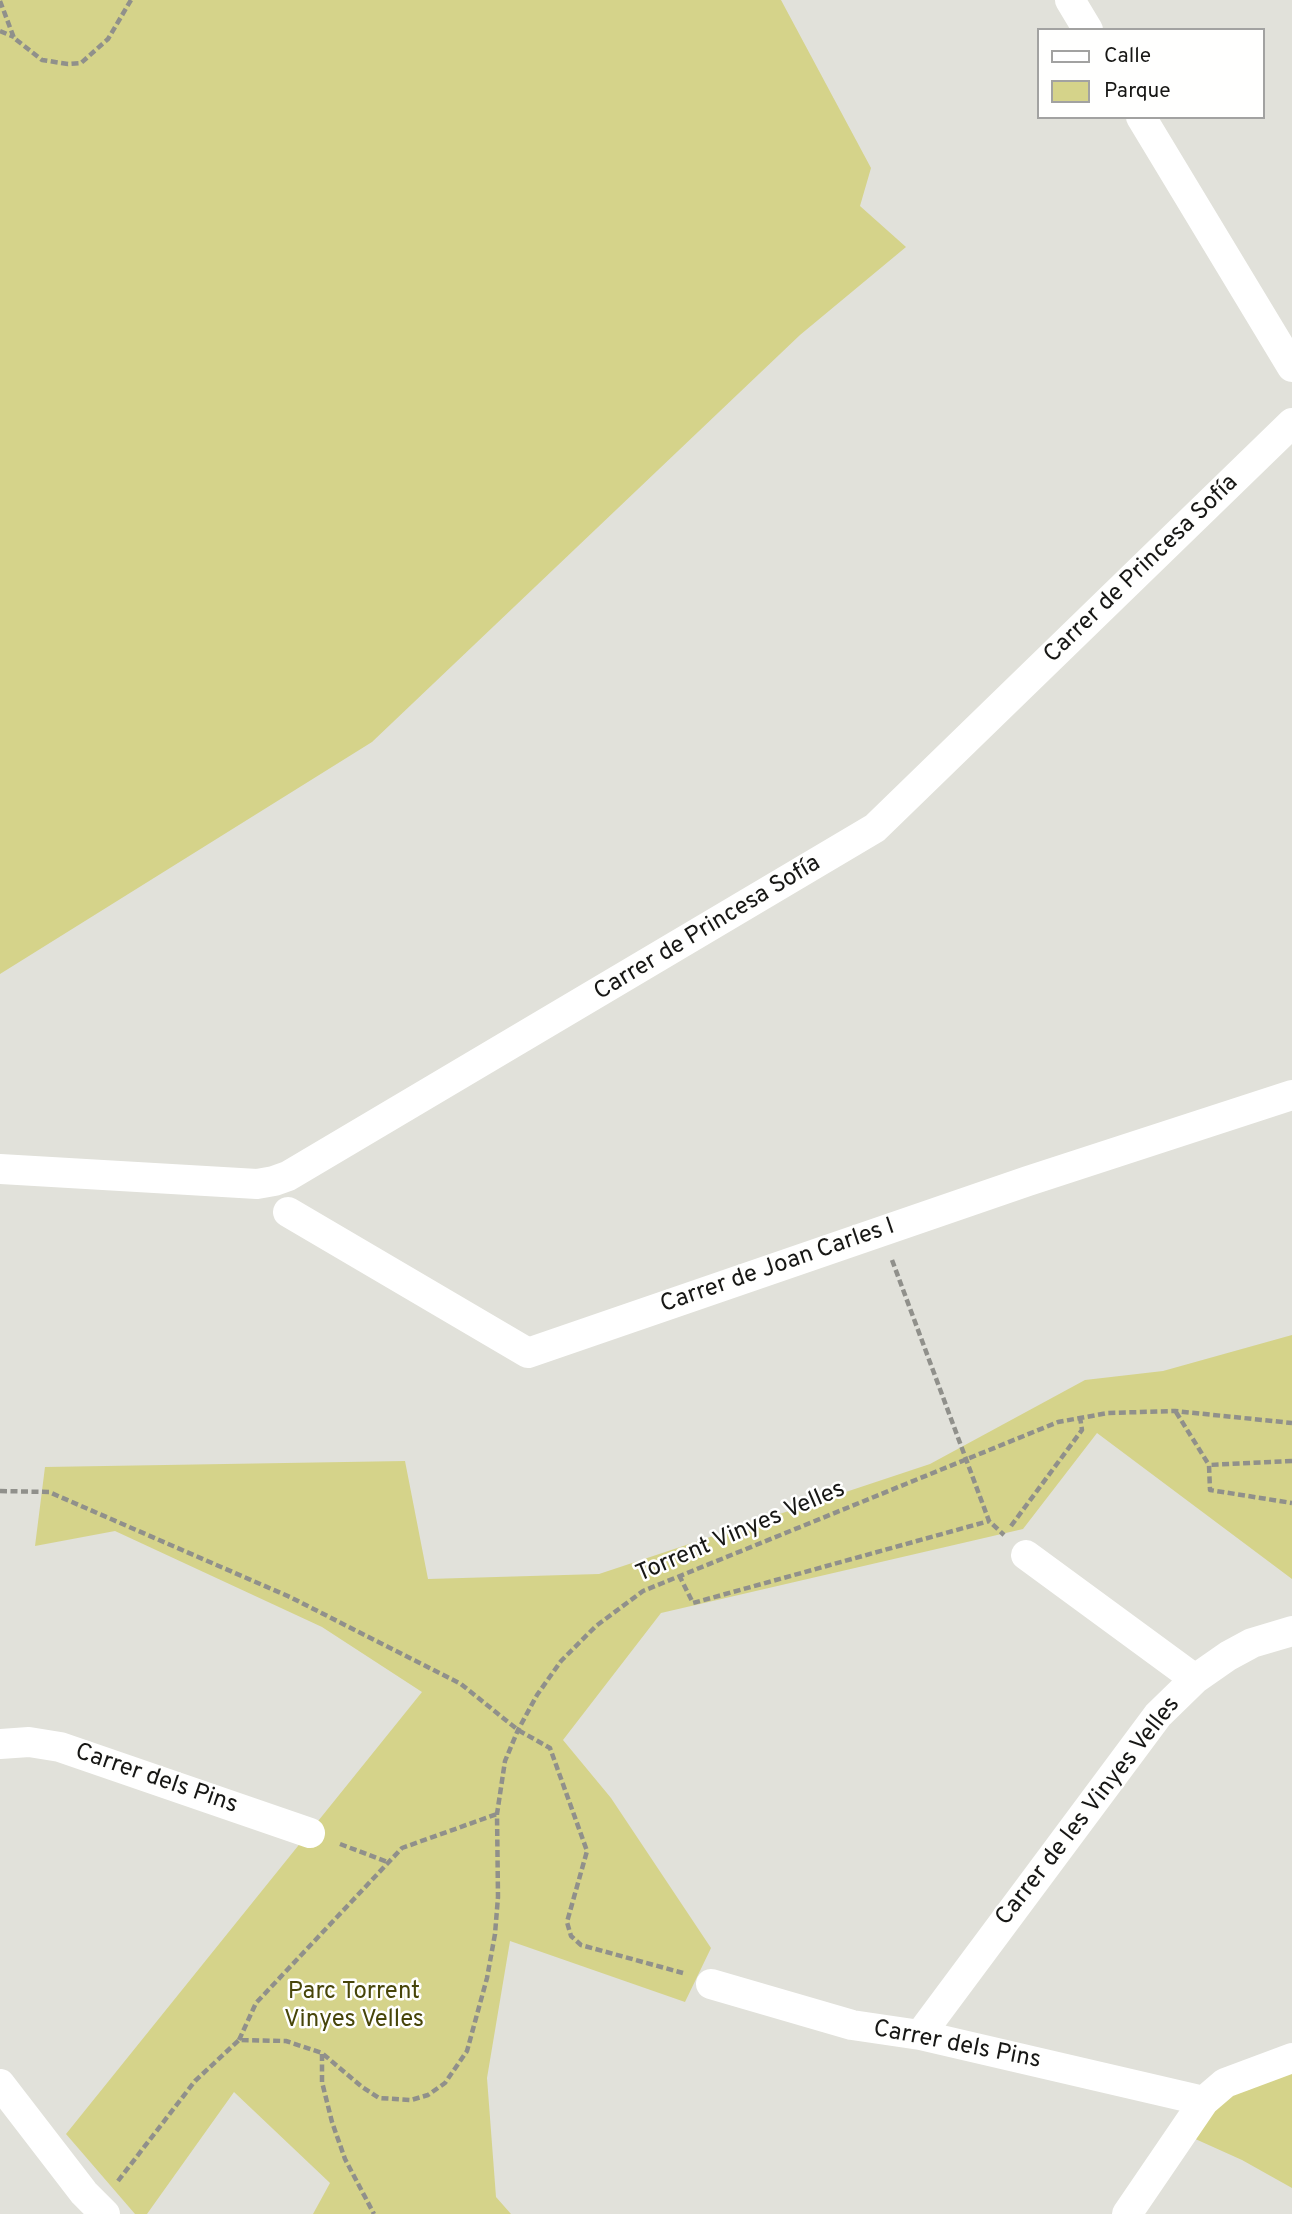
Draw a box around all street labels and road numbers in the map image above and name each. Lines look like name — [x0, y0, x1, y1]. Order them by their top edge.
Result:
street label: Carrer de Princesa Sofía — [1039, 470, 1245, 670]
street label: Carrer de Princesa Sofía — [590, 850, 826, 1008]
street label: Carrer de Joan Carles I — [657, 1213, 899, 1321]
street label: Torrent Vinyes Velles — [632, 1476, 850, 1590]
street label: Carrer de les Vinyes Velles — [991, 1692, 1187, 1932]
street label: Carrer dels Pins — [71, 1739, 241, 1821]
street label: Carrer dels Pins — [871, 2016, 1043, 2076]

